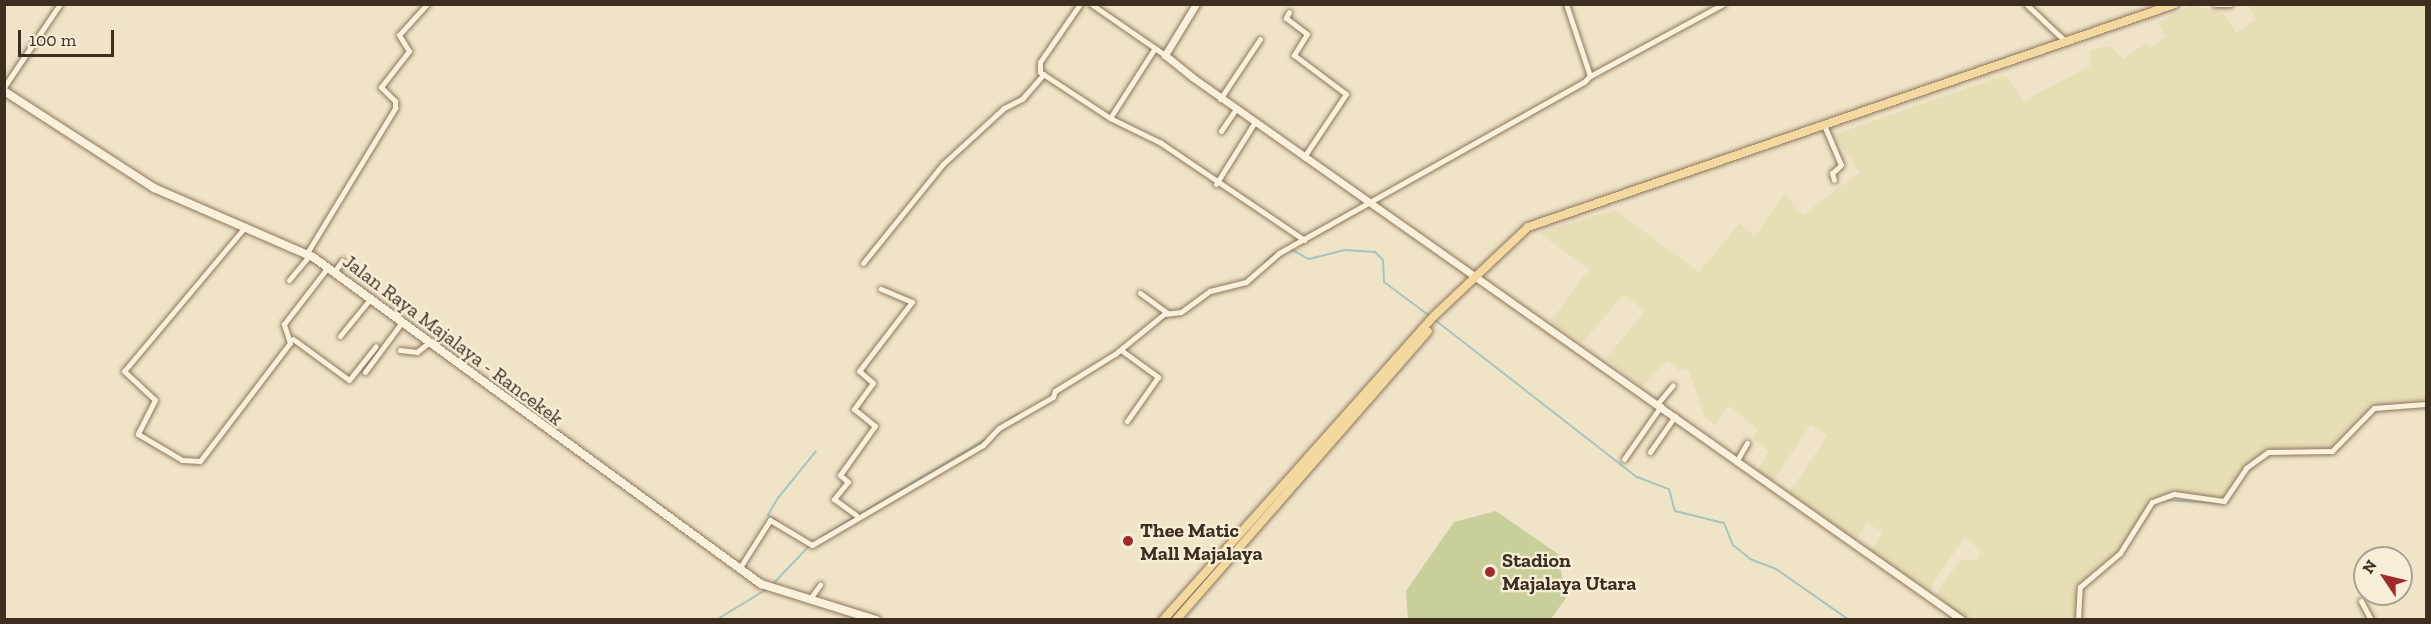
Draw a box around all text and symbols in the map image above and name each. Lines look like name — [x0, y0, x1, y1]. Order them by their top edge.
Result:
scale bar — [21, 18, 117, 56]
text: 100 m — [29, 29, 76, 51]
street label: Jalan Raya Majalaya - Rancekek — [338, 249, 568, 431]
place label: Thee Matic Mall Majalaya — [1140, 518, 1263, 565]
marker: Thee Matic Mall Majalaya — [1121, 534, 1135, 548]
north arrow — [2353, 546, 2413, 606]
place label: Stadion Majalaya Utara — [1502, 548, 1636, 595]
text: N — [2358, 556, 2381, 577]
marker: Stadion Majalaya Utara — [1483, 565, 1497, 579]

